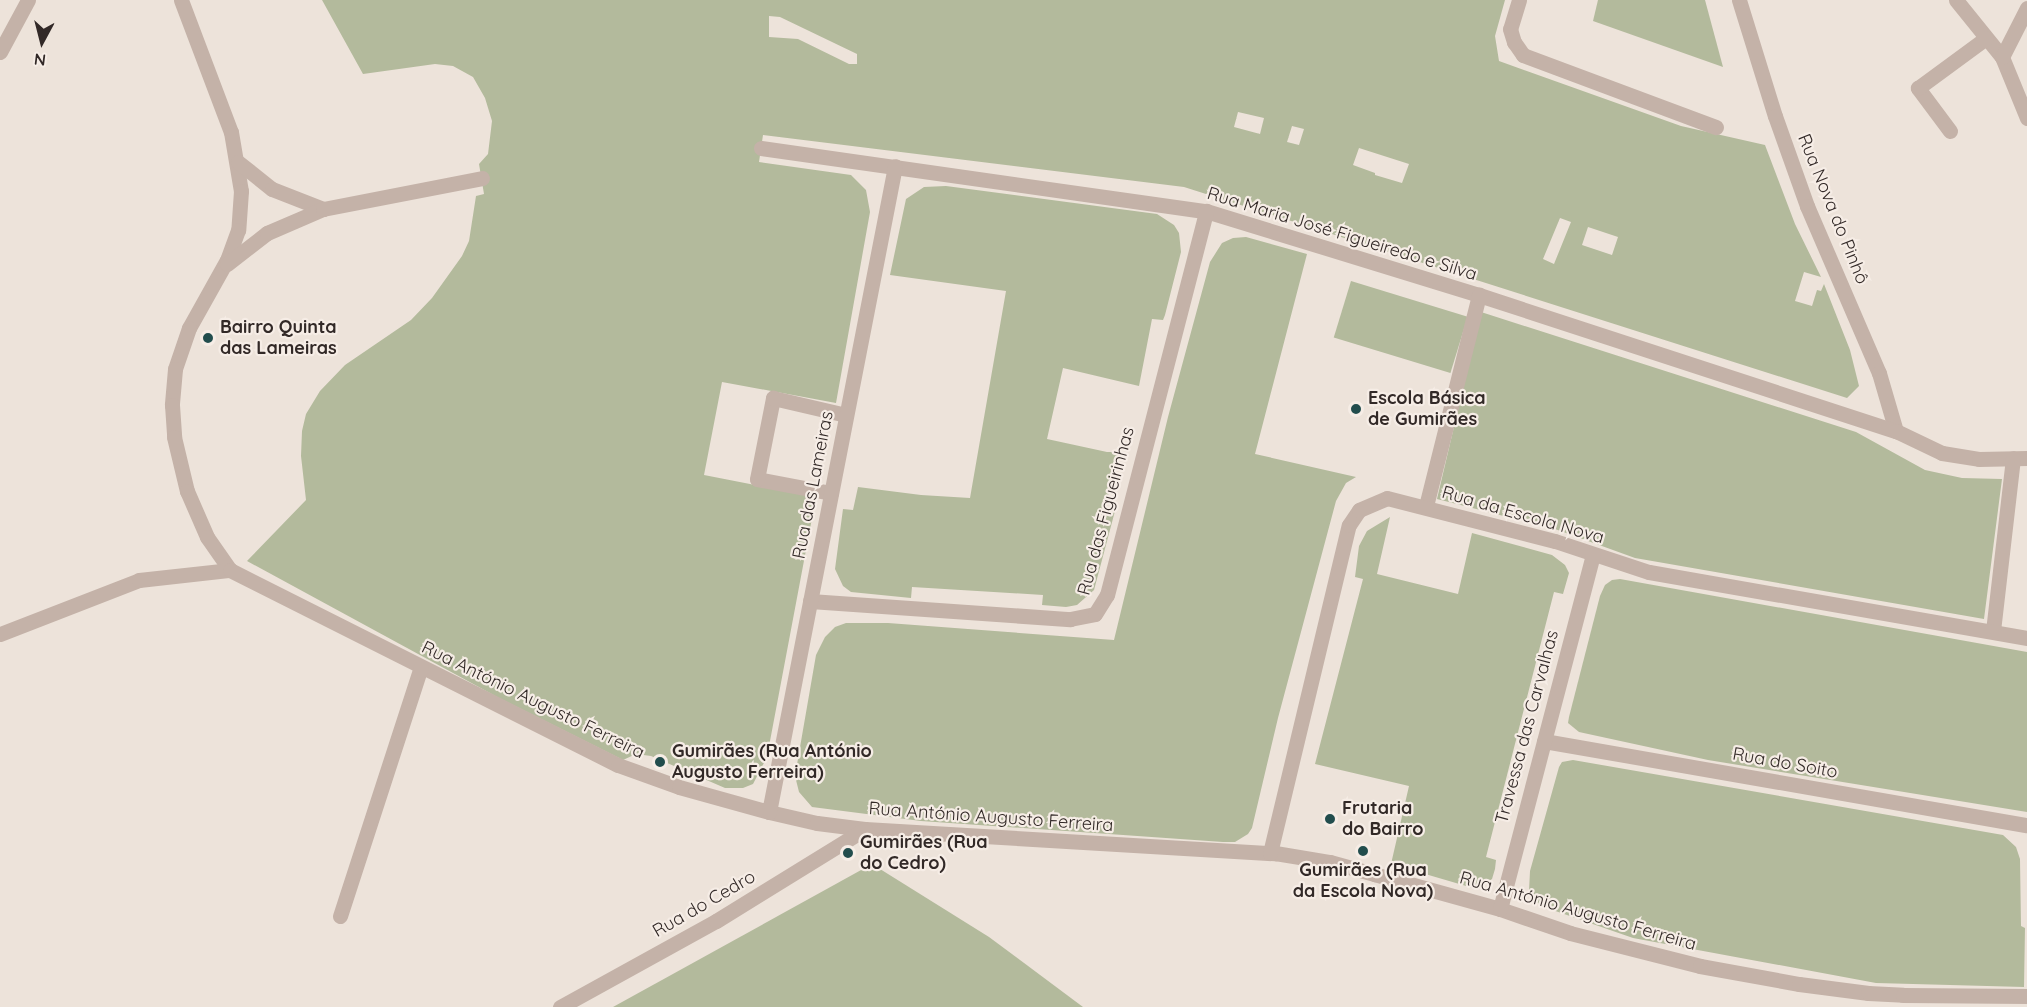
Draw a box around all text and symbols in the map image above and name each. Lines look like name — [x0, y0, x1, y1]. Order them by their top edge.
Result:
north arrow — [12, 12, 72, 72]
text: N — [33, 49, 47, 71]
street label: Rua Nova do Pinhô — [1793, 131, 1873, 287]
street label: Rua Maria José Figueiredo e Silva — [1204, 183, 1480, 285]
place label: Bairro Quinta das Lameiras — [220, 317, 337, 360]
marker: Bairro Quinta das Lameiras — [201, 331, 215, 345]
place label: Escola Básica de Gumirães — [1368, 388, 1485, 430]
marker: Escola Básica de Gumirães — [1349, 402, 1363, 416]
street label: Rua das Lameiras — [788, 409, 838, 561]
street label: Rua das Figueirinhas — [1073, 425, 1139, 597]
street label: Rua da Escola Nova — [1439, 481, 1607, 549]
street label: Travessa das Carvalhas — [1491, 628, 1563, 826]
street label: Rua António Augusto Ferreira — [418, 637, 648, 763]
place label: Gumirães (Rua António Augusto Ferreira) — [672, 741, 872, 783]
street label: Rua do Soito — [1731, 743, 1839, 783]
marker: Gumirães (Rua António Augusto Ferreira) — [653, 755, 667, 769]
street label: Rua António Augusto Ferreira — [868, 798, 1114, 836]
place label: Frutaria do Bairro — [1342, 798, 1423, 840]
marker: Frutaria do Bairro — [1323, 812, 1337, 826]
place label: Gumirães (Rua do Cedro) — [860, 832, 988, 874]
marker: Gumirães (Rua da Escola Nova) — [1356, 844, 1370, 858]
marker: Gumirães (Rua do Cedro) — [841, 846, 855, 860]
place label: Gumirães (Rua da Escola Nova) — [1293, 860, 1433, 902]
street label: Rua do Cedro — [649, 866, 759, 942]
street label: Rua António Augusto Ferreira — [1457, 867, 1699, 955]

